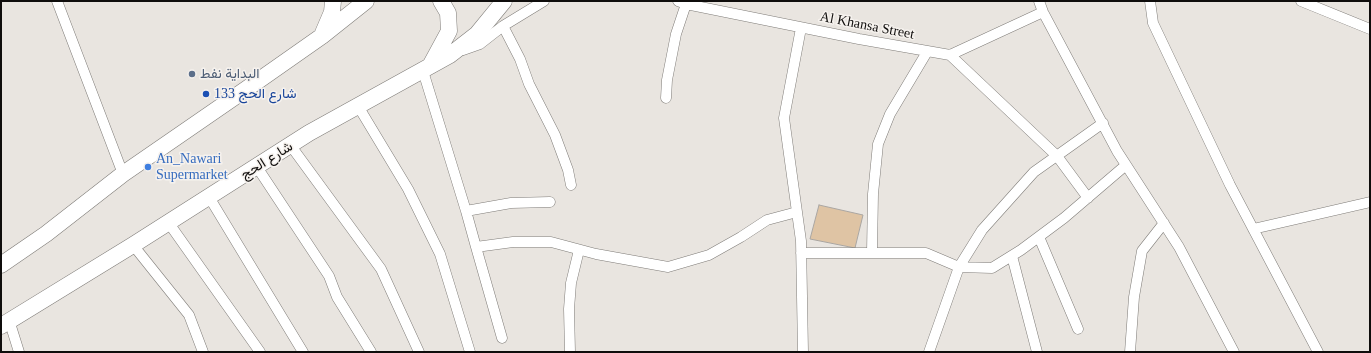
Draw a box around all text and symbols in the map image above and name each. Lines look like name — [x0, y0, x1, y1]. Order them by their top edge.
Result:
street label: Al Khansa Street — [818, 9, 916, 43]
place label: البداية نفط — [200, 66, 260, 82]
marker: البداية نفط — [187, 69, 197, 79]
place label: شارع الحج 133 — [214, 86, 297, 102]
marker: شارع الحج 133 — [201, 89, 211, 99]
street label: شارع الحج — [238, 138, 296, 184]
place label: An_Nawari Supermarket — [156, 151, 228, 184]
marker: An_Nawari Supermarket — [143, 162, 153, 172]

